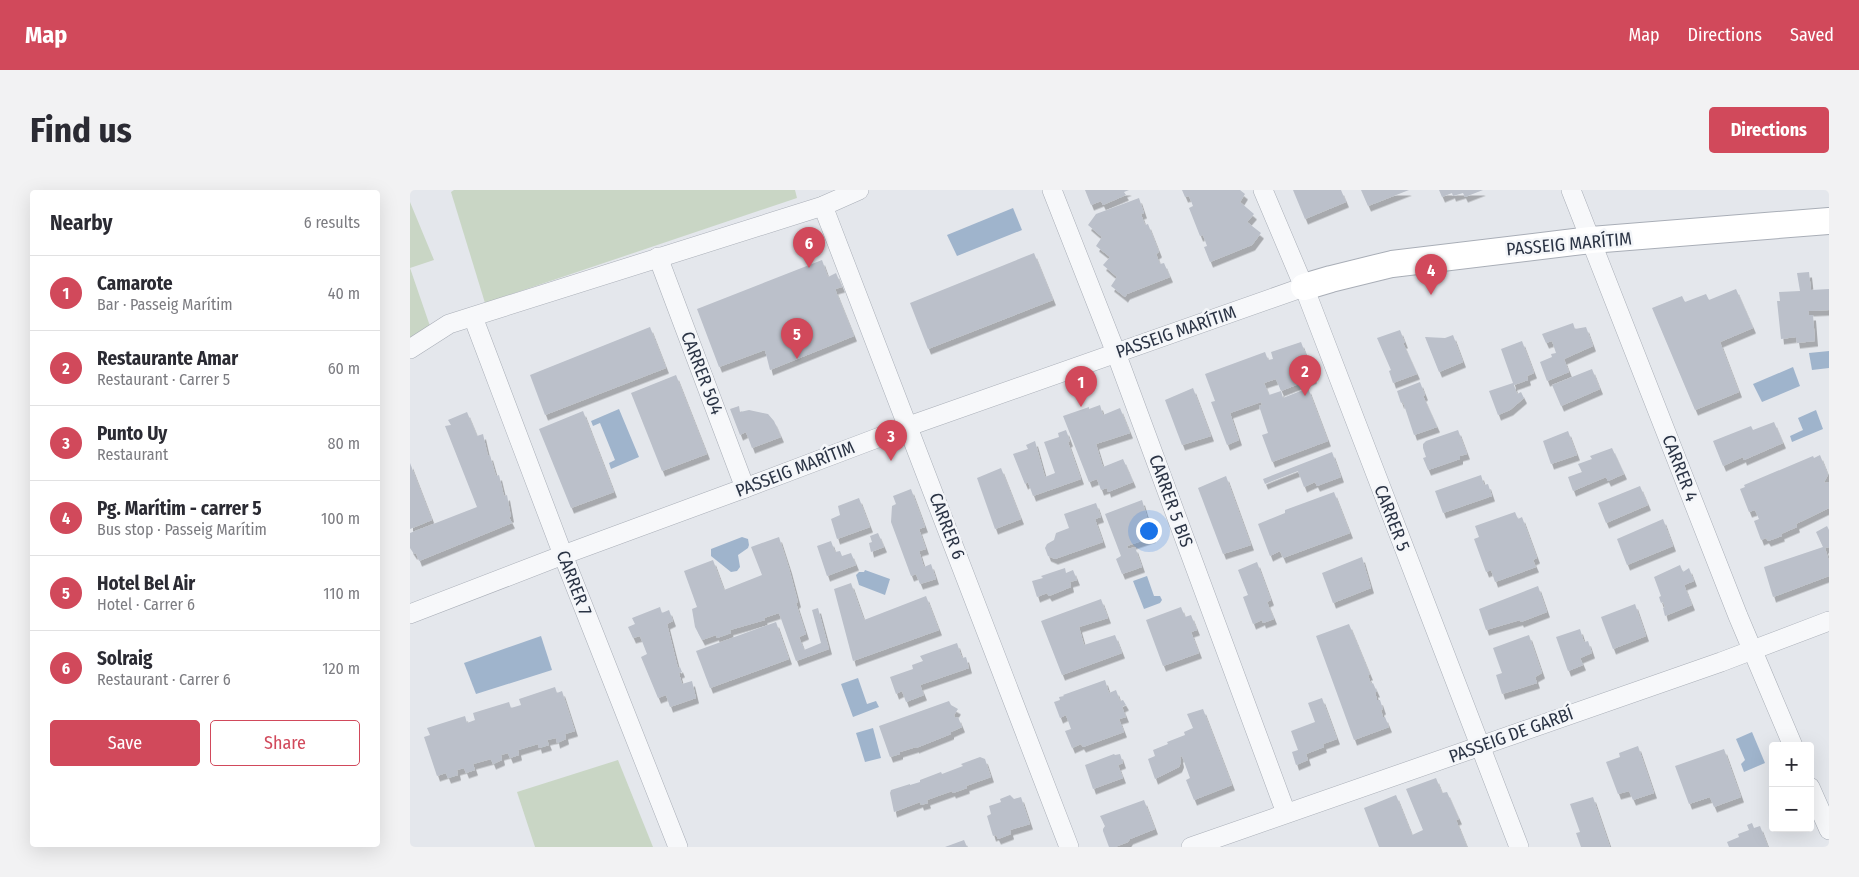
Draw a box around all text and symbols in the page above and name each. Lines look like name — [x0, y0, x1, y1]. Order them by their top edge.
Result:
text: Map — [25, 21, 67, 49]
text: Map — [1628, 24, 1660, 46]
text: Directions — [1688, 24, 1762, 46]
text: Saved — [1790, 24, 1834, 46]
button: Directions — [1709, 107, 1829, 153]
text: Find us — [30, 109, 132, 151]
text: Nearby — [50, 210, 112, 236]
text: 6 results — [304, 213, 360, 232]
pin: 6 — [793, 227, 825, 268]
street label: PASSEIG MARÍTIM — [1505, 227, 1633, 260]
pin: 4 — [1415, 254, 1447, 295]
text: Camarote — [97, 272, 173, 295]
text: 1 — [63, 284, 69, 303]
text: 40 m — [328, 284, 360, 303]
text: Bar · Passeig Marítim — [97, 295, 232, 314]
street label: PASSEIG MARÍTIM — [1113, 300, 1239, 363]
pin: 5 — [781, 318, 813, 359]
street label: CARRER 504 — [676, 328, 728, 418]
text: Restaurante Amar — [97, 347, 238, 370]
pin: 2 — [1289, 355, 1321, 396]
text: 2 — [62, 359, 70, 378]
text: 60 m — [328, 359, 360, 378]
pin: 1 — [1065, 366, 1097, 407]
text: Restaurant · Carrer 5 — [97, 370, 230, 389]
pin: 3 — [875, 420, 907, 461]
text: Punto Uy — [97, 422, 167, 445]
street label: CARRER 4 — [1657, 432, 1703, 505]
text: 3 — [62, 434, 70, 453]
text: 80 m — [328, 434, 360, 453]
street label: PASSEIG MARÍTIM — [732, 435, 858, 502]
text: Restaurant — [97, 445, 168, 464]
street label: CARRER 5 BIS — [1144, 452, 1198, 550]
street label: CARRER 5 — [1369, 482, 1415, 554]
street label: CARRER 6 — [924, 490, 970, 563]
text: Pg. Marítim - carrer 5 — [97, 497, 262, 520]
text: 4 — [62, 509, 70, 528]
text: 100 m — [321, 509, 360, 528]
your location — [1136, 518, 1162, 544]
text: Bus stop · Passeig Marítim — [97, 520, 267, 539]
street label: CARRER 7 — [552, 547, 596, 619]
text: Hotel Bel Air — [97, 572, 195, 595]
text: 5 — [62, 584, 70, 603]
text: 110 m — [323, 584, 360, 603]
text: Hotel · Carrer 6 — [97, 595, 195, 614]
text: Solraig — [97, 647, 152, 670]
text: 6 — [62, 659, 70, 678]
text: 120 m — [322, 659, 360, 678]
text: Restaurant · Carrer 6 — [97, 670, 231, 689]
street label: PASSEIG DE GARBÍ — [1446, 701, 1576, 768]
button: Save — [50, 720, 200, 766]
button: Share — [210, 720, 360, 766]
map controls — [1769, 742, 1814, 832]
button: + — [1769, 742, 1814, 787]
button: − — [1769, 787, 1814, 832]

